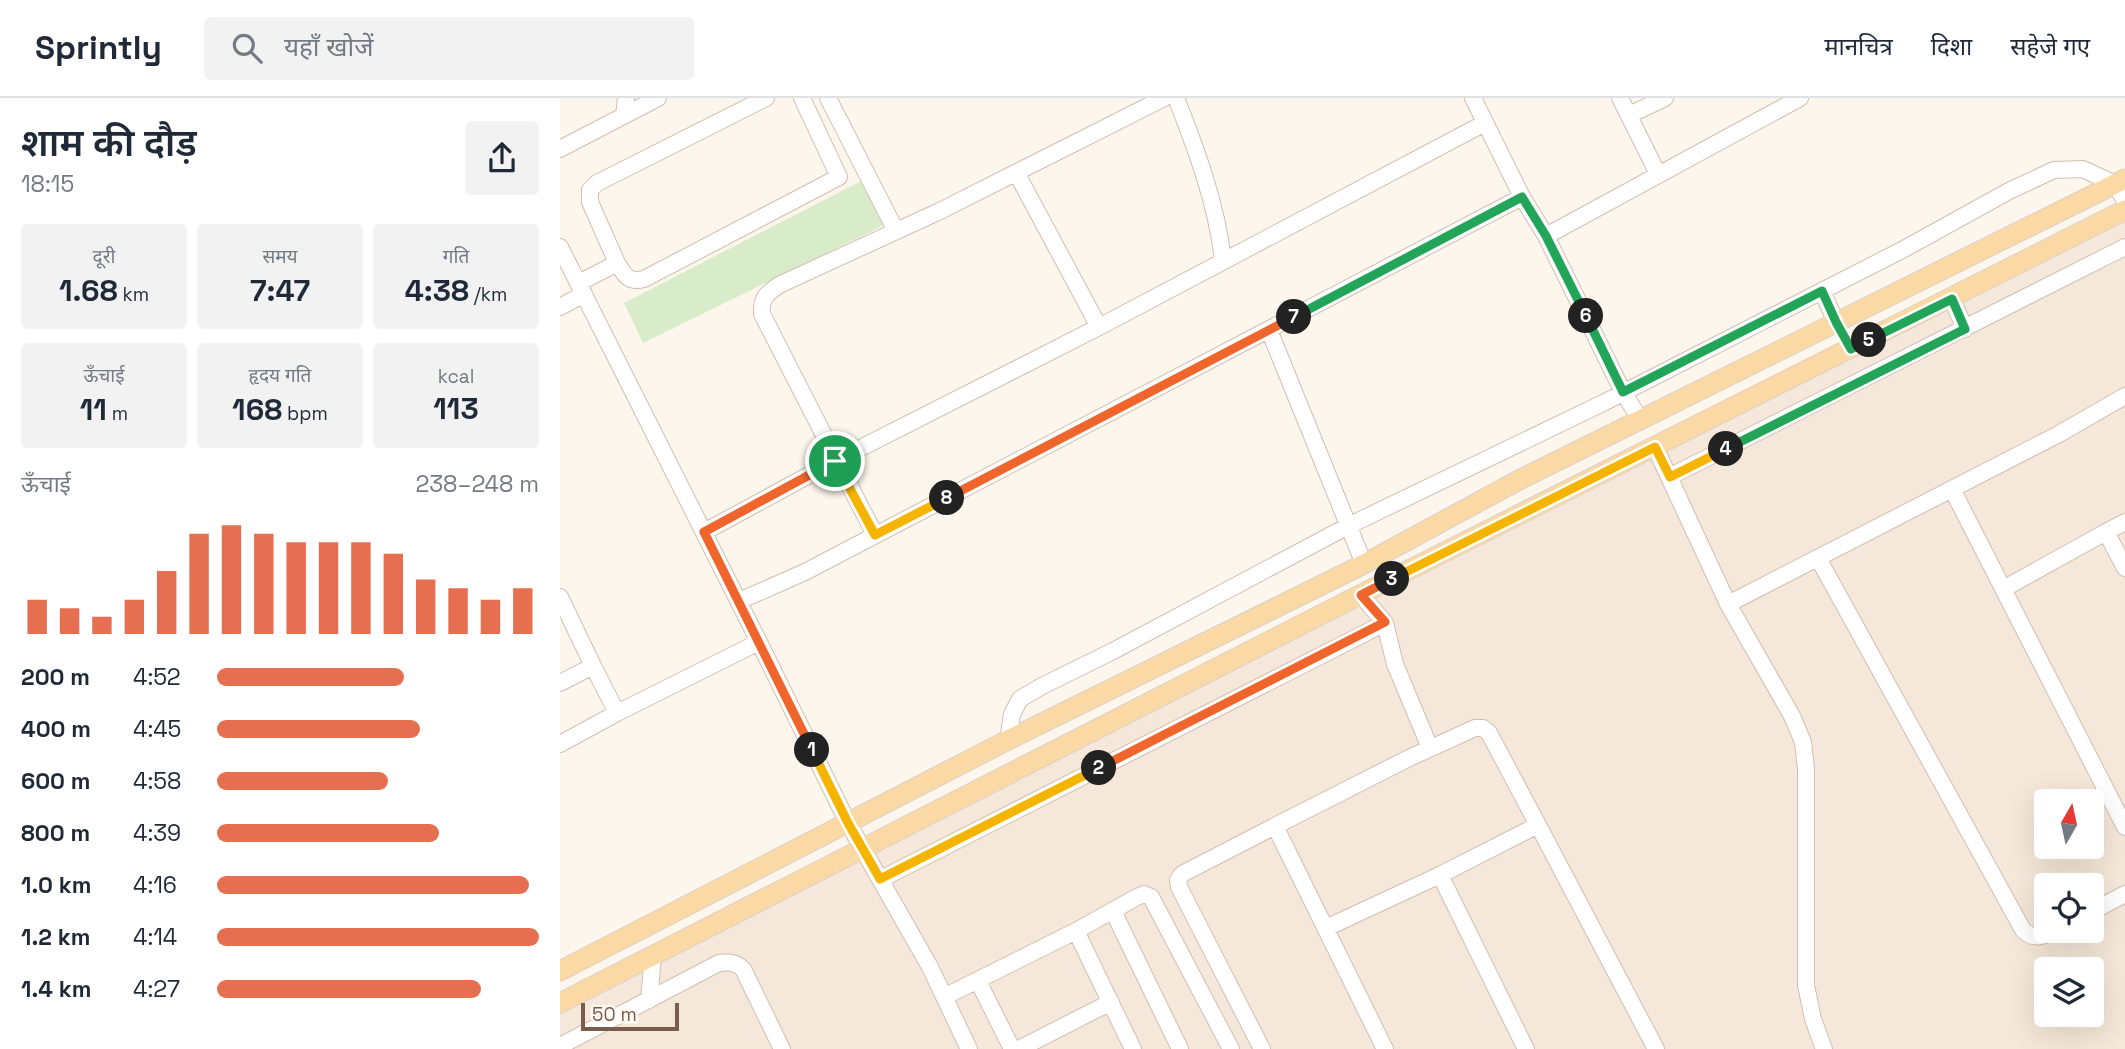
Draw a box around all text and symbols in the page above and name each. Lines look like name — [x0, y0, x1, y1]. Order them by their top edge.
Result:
search box — [204, 17, 694, 80]
text: Sprintly — [35, 27, 162, 69]
icon: search — [228, 29, 266, 67]
text: यहाँ खोजें — [284, 30, 374, 64]
text: मानचित्र — [1824, 31, 1893, 62]
text: दिशा — [1931, 31, 1972, 62]
text: सहेजे गए — [2010, 31, 2090, 62]
text: शाम की दौड़ — [21, 119, 197, 167]
button: share — [465, 121, 539, 195]
text: 18:15 — [21, 169, 74, 199]
text: दूरी — [93, 244, 115, 269]
text: समय — [262, 244, 298, 269]
text: गति — [443, 244, 469, 269]
text: 1.68 — [59, 271, 118, 310]
text: 7:47 — [250, 271, 310, 310]
text: 4:38 — [405, 271, 469, 310]
text: km — [118, 282, 149, 307]
text: /km — [469, 282, 507, 307]
pin: 6 — [1569, 298, 1604, 333]
pin: 7 — [1276, 300, 1312, 334]
text: 6 — [1580, 303, 1591, 328]
text: 7 — [1288, 304, 1299, 329]
pin: 5 — [1852, 322, 1886, 358]
text: 5 — [1863, 327, 1874, 352]
text: ऊँचाई — [83, 363, 125, 388]
text: हृदय गति — [249, 363, 311, 388]
text: kcal — [438, 364, 474, 389]
text: 113 — [433, 389, 479, 428]
text: 11 — [80, 390, 107, 429]
text: 168 — [232, 390, 282, 429]
text: m — [107, 401, 128, 426]
text: bpm — [282, 401, 328, 426]
pin — [805, 431, 865, 491]
pin: 4 — [1708, 432, 1744, 466]
text: 4 — [1719, 436, 1732, 461]
icon: arrive — [816, 442, 854, 480]
text: ऊँचाई — [21, 469, 71, 499]
text: 238–248 m — [415, 469, 539, 499]
pin: 8 — [930, 480, 964, 516]
text: 8 — [941, 485, 952, 510]
pin: 3 — [1374, 561, 1410, 596]
text: 3 — [1386, 566, 1397, 591]
text: 200 m — [21, 662, 90, 692]
text: 4:52 — [133, 662, 181, 692]
text: 400 m — [21, 714, 91, 744]
text: 4:45 — [133, 714, 181, 744]
pin: 1 — [794, 732, 830, 768]
text: 1 — [807, 737, 816, 762]
pin: 2 — [1082, 750, 1116, 786]
text: 2 — [1093, 755, 1104, 780]
text: 600 m — [21, 766, 91, 796]
text: 4:58 — [133, 766, 181, 796]
north arrow — [2034, 789, 2104, 859]
map controls — [2034, 789, 2104, 1027]
text: 800 m — [21, 818, 90, 848]
text: 4:39 — [133, 818, 181, 848]
text: 1.0 km — [21, 870, 91, 900]
text: 4:16 — [133, 870, 177, 900]
button: locate — [2034, 873, 2104, 943]
text: 1.2 km — [21, 922, 90, 952]
text: 4:14 — [133, 922, 177, 952]
button: layers — [2034, 957, 2104, 1027]
text: 1.4 km — [21, 974, 91, 1004]
text: 4:27 — [133, 974, 180, 1004]
scale bar — [581, 1000, 679, 1032]
text: 50 m — [592, 1002, 637, 1027]

